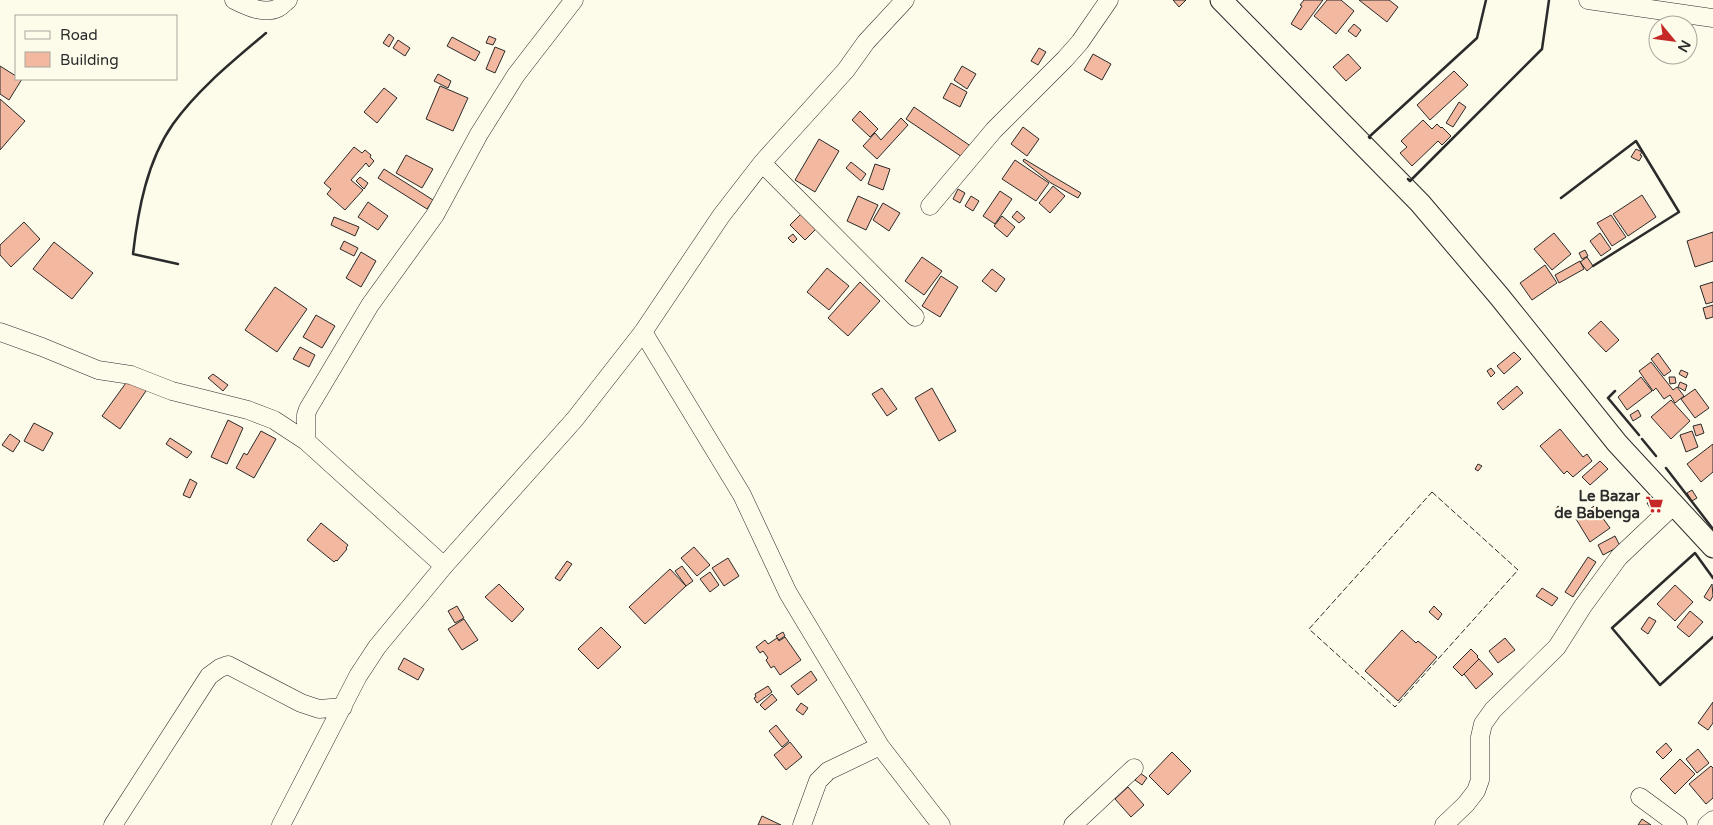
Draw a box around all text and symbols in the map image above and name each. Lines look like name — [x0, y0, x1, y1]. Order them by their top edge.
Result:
legend — [15, 15, 178, 80]
north arrow — [1648, 15, 1698, 65]
text: Road — [60, 26, 98, 44]
text: N — [1674, 37, 1694, 55]
text: Building — [60, 51, 119, 69]
place label: Le Bazar de Babenga — [1554, 487, 1640, 523]
supermarket icon: Le Bazar de Babenga — [1644, 495, 1664, 515]

